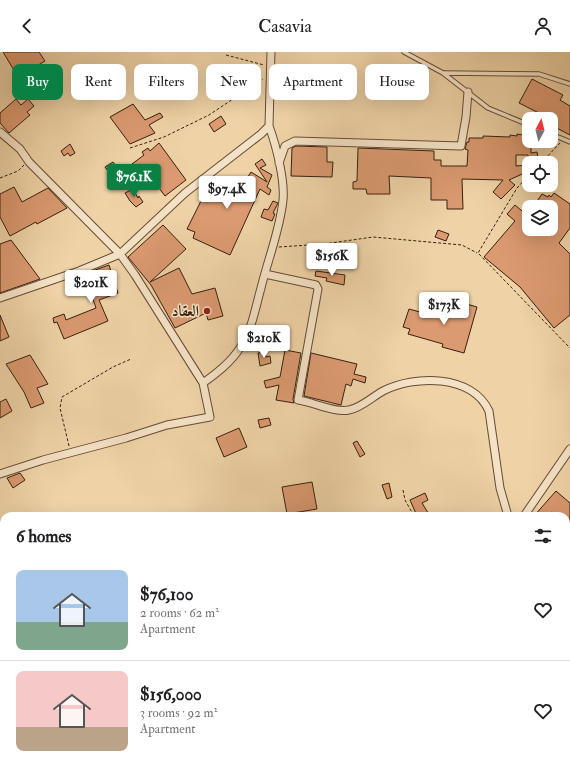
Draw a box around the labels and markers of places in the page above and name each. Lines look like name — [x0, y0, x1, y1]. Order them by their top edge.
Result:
pin: $76.1K — [101, 164, 167, 198]
pin: $97.4K — [194, 176, 260, 210]
pin: $156K — [304, 243, 360, 277]
pin: $201K — [63, 270, 119, 304]
pin: $173K — [416, 292, 472, 326]
place label: العقاد — [172, 302, 199, 321]
marker: العقاد — [202, 306, 212, 316]
pin: $210K — [236, 325, 292, 359]

